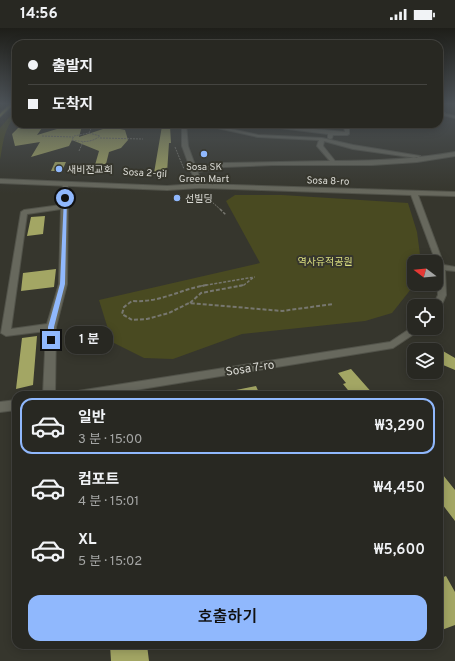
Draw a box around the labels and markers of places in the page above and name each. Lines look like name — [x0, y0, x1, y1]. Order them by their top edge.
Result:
marker: Sosa SK Green Mart — [199, 149, 209, 159]
place label: Sosa SK Green Mart — [179, 161, 229, 186]
marker: 새비전교회 — [54, 164, 64, 174]
place label: 새비전교회 — [67, 164, 113, 177]
marker: 선빌딩 — [172, 193, 182, 203]
place label: 선빌딩 — [185, 193, 213, 206]

